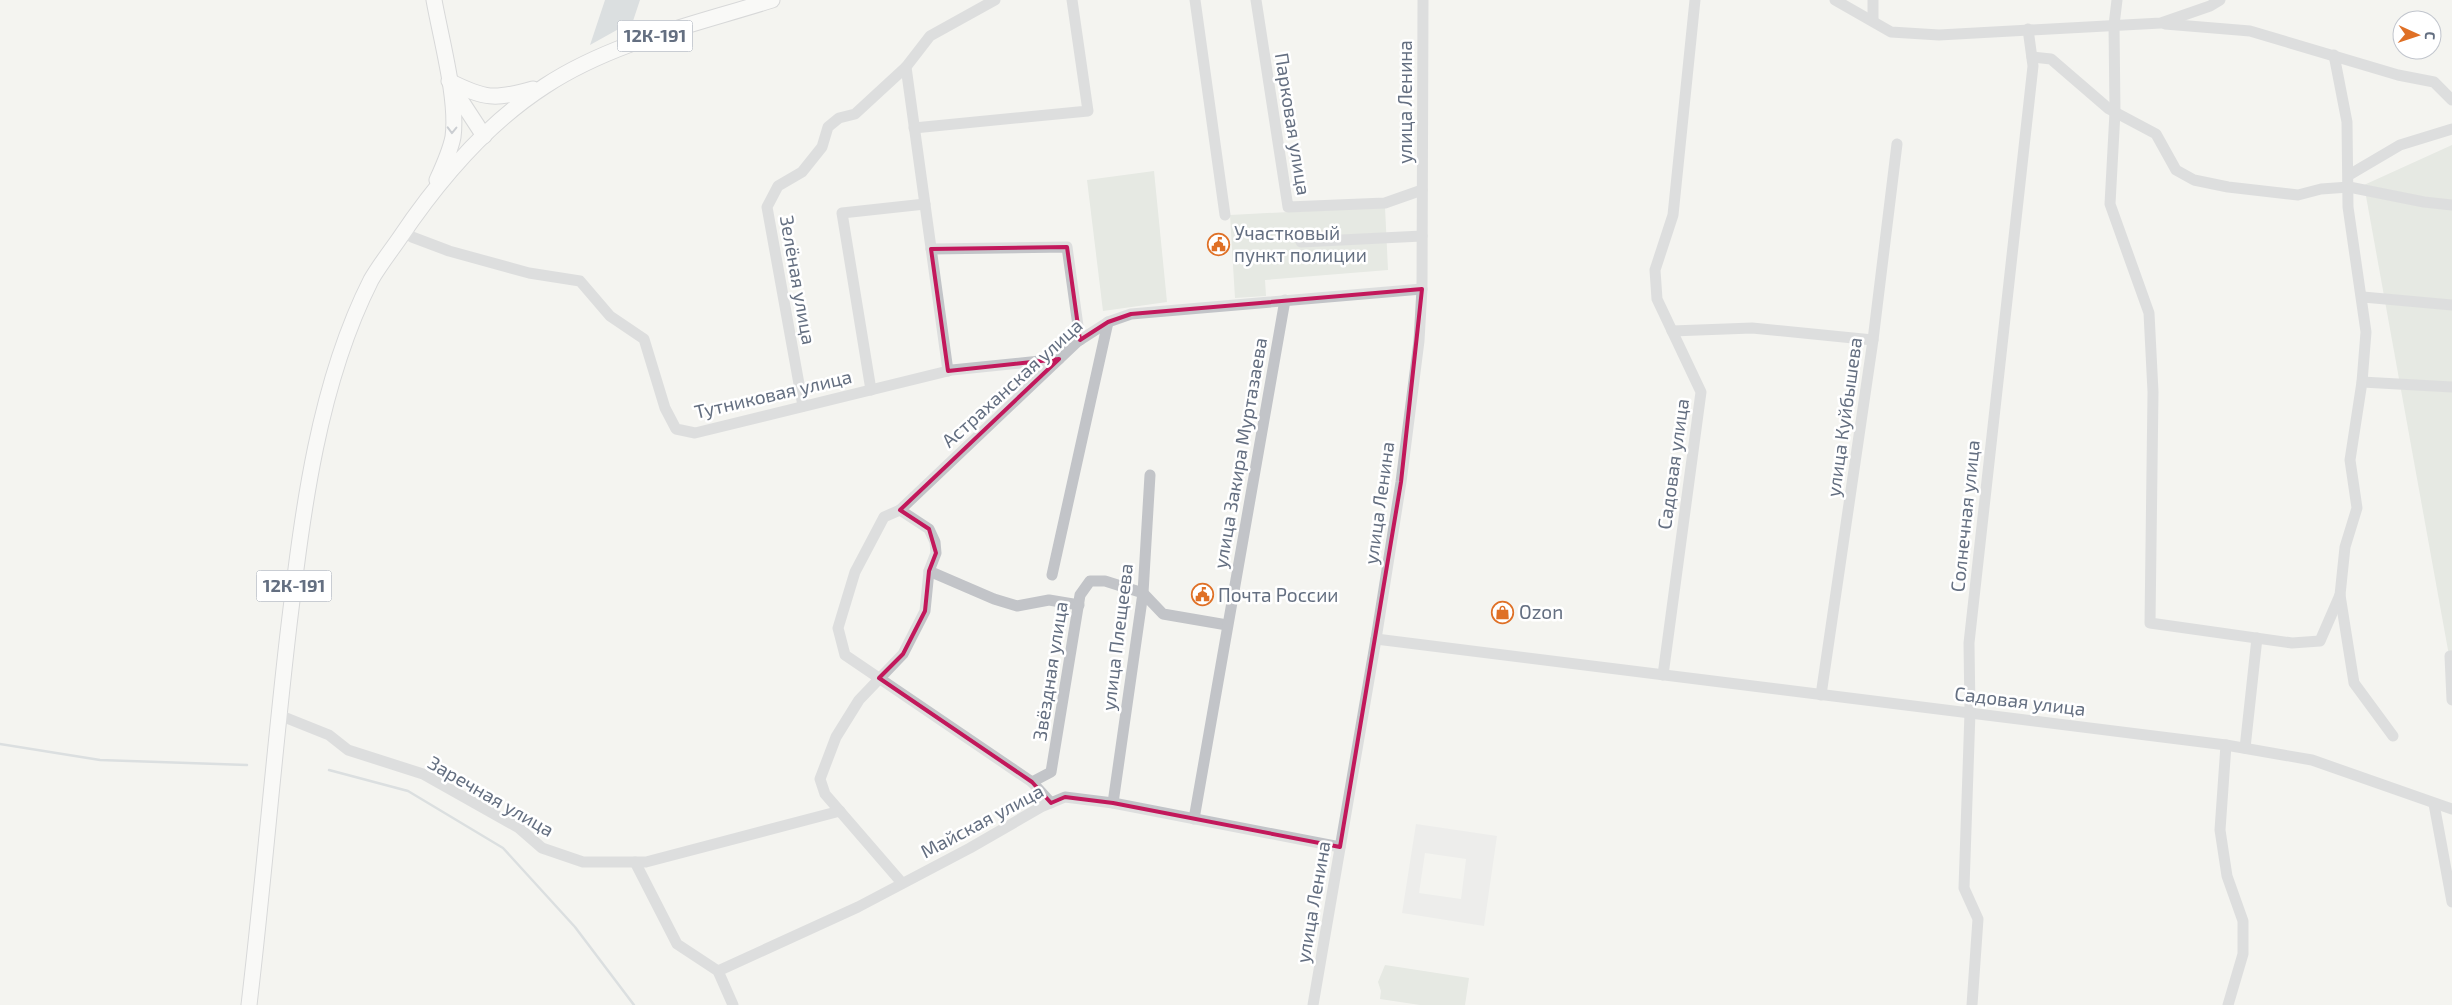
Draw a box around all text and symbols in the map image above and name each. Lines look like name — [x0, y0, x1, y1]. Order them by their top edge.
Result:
north arrow — [2392, 10, 2442, 60]
road number: 12К-191 — [618, 20, 692, 52]
text: С — [2422, 31, 2439, 40]
street label: улица Ленина — [1393, 40, 1417, 164]
street label: Парковая улица — [1270, 51, 1316, 197]
one-way arrow — [447, 126, 458, 134]
street label: Зелёная улица — [775, 213, 821, 347]
place label: Участковый пункт полиции — [1234, 221, 1367, 267]
public building icon: Участковый пункт полиции — [1206, 232, 1230, 256]
street label: Астраханская улица — [937, 313, 1087, 453]
street label: улица Закира Муртазаева — [1208, 336, 1272, 570]
street label: улица Куйбышева — [1821, 336, 1867, 498]
street label: Тутниковая улица — [692, 364, 854, 424]
street label: Садовая улица — [1652, 397, 1694, 531]
street label: Солнечная улица — [1945, 439, 1985, 593]
street label: улица Ленина — [1359, 440, 1399, 566]
street label: улица Плещеева — [1096, 562, 1138, 712]
road number: 12К-191 — [256, 570, 332, 602]
public building icon: Почта России — [1190, 583, 1214, 607]
place label: Почта России — [1218, 583, 1339, 606]
street label: Звёздная улица — [1027, 600, 1073, 742]
shop icon: Ozon — [1491, 600, 1515, 624]
place label: Ozon — [1519, 600, 1563, 623]
street label: Садовая улица — [1953, 681, 2087, 721]
street label: Заречная улица — [424, 750, 558, 842]
street label: Майская улица — [916, 778, 1048, 864]
street label: улица Ленина — [1290, 839, 1336, 965]

